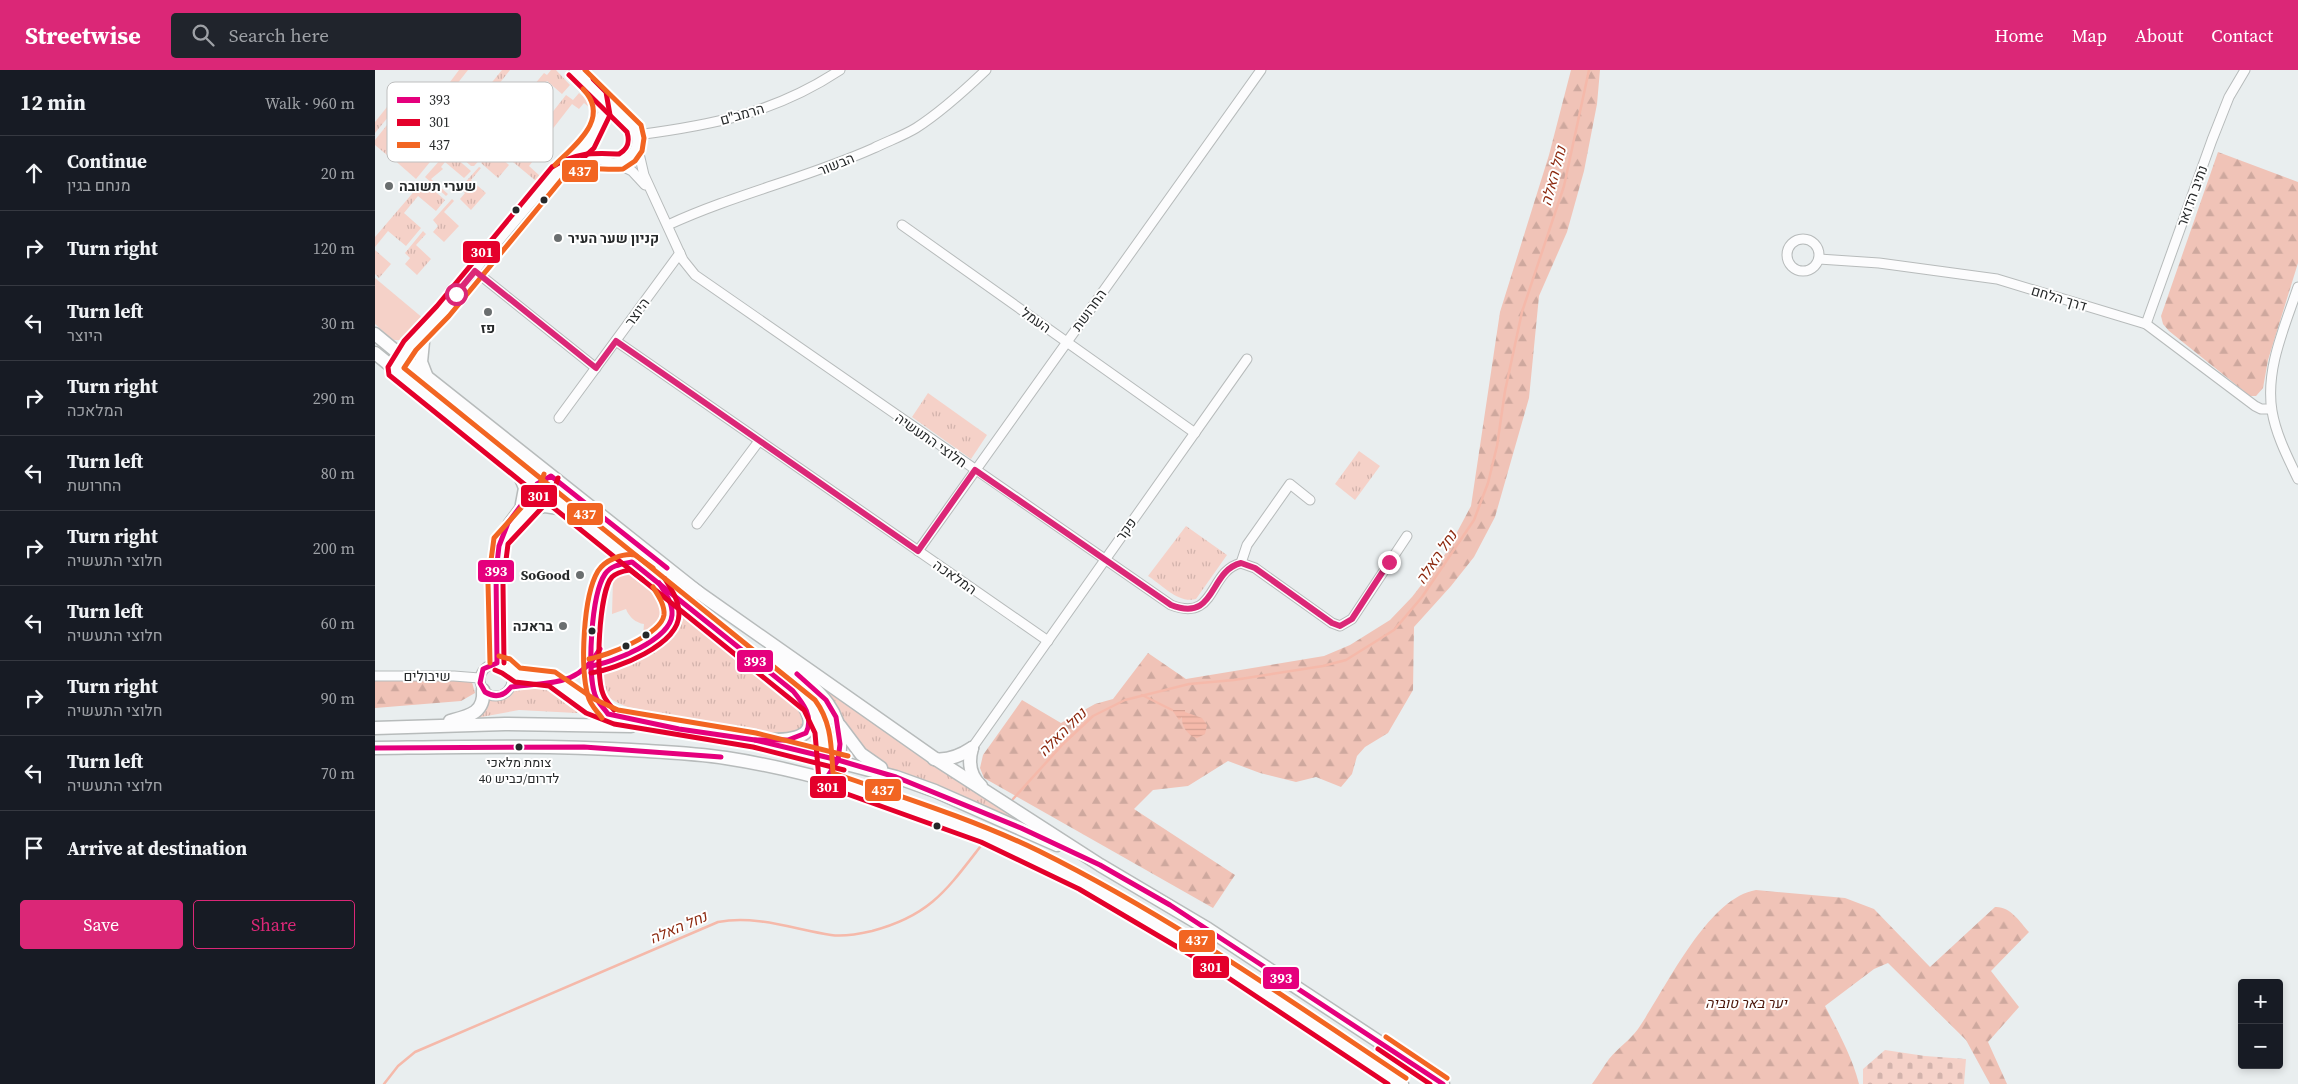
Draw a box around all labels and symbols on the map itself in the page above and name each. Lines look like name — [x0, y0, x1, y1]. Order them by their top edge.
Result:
legend — [387, 82, 553, 162]
text: 393 — [429, 90, 450, 110]
street label: הרמב"ם — [718, 98, 766, 130]
text: 301 — [429, 112, 450, 132]
text: 437 — [429, 135, 450, 155]
water label: נחל האלה — [1535, 142, 1571, 208]
street label: הבשור — [815, 148, 857, 180]
line badge: 437 — [561, 159, 599, 183]
text: 437 — [569, 161, 592, 181]
street label: נתיב הדואר — [2172, 162, 2212, 230]
place label: שערי תשובה — [399, 176, 476, 196]
marker: שערי תשובה — [383, 180, 395, 192]
unlabelled marker — [539, 195, 549, 205]
unlabelled marker — [511, 205, 521, 215]
place label: קניון שער העיר — [568, 228, 659, 248]
marker: קניון שער העיר — [552, 232, 564, 244]
line badge: 301 — [462, 240, 501, 264]
text: 301 — [471, 242, 493, 262]
street label: דרך הלחם — [2029, 280, 2089, 316]
route start — [445, 283, 468, 306]
street label: החרושת — [1067, 285, 1111, 335]
street label: היוצר — [620, 294, 654, 330]
street label: העמל — [1017, 303, 1055, 337]
marker: פז — [482, 306, 494, 318]
place label: פז — [481, 318, 495, 338]
street label: חלוצי התעשיה — [891, 408, 971, 472]
line badge: 301 — [520, 484, 558, 508]
text: 301 — [528, 486, 550, 506]
line badge: 437 — [566, 502, 604, 526]
text: 437 — [574, 504, 597, 524]
street label: פקר — [1111, 513, 1141, 545]
water label: נחל האלה — [1410, 525, 1463, 588]
route end — [1378, 551, 1401, 574]
street label: המלאכה — [929, 555, 981, 599]
line badge: 393 — [477, 559, 515, 583]
text: 393 — [485, 561, 508, 581]
place label: SoGood — [521, 565, 571, 585]
marker: SoGood — [574, 569, 586, 581]
place label: בראכה — [513, 616, 553, 636]
marker: בראכה — [557, 620, 569, 632]
unlabelled marker — [587, 626, 597, 636]
unlabelled marker — [641, 630, 651, 640]
unlabelled marker — [621, 641, 631, 651]
line badge: 393 — [736, 649, 774, 673]
text: 393 — [744, 651, 767, 671]
street label: שיבולים — [403, 666, 451, 686]
water label: נחל האלה — [1033, 702, 1092, 761]
marker: צומת מלאכי לדרום/כביש 40 — [514, 742, 524, 752]
place label: צומת מלאכי לדרום/כביש 40 — [479, 754, 559, 787]
line badge: 301 — [809, 775, 847, 799]
text: 301 — [817, 777, 839, 797]
line badge: 437 — [864, 778, 902, 802]
text: 437 — [872, 780, 895, 800]
unlabelled marker — [932, 821, 942, 831]
water label: נחל האלה — [646, 905, 711, 949]
line badge: 437 — [1178, 929, 1216, 953]
text: 437 — [1186, 930, 1209, 950]
line badge: 301 — [1192, 955, 1230, 979]
text: 301 — [1200, 957, 1222, 977]
line badge: 393 — [1262, 966, 1300, 990]
text: 393 — [1270, 968, 1293, 988]
park label: יער באר טוביה — [1705, 993, 1789, 1013]

